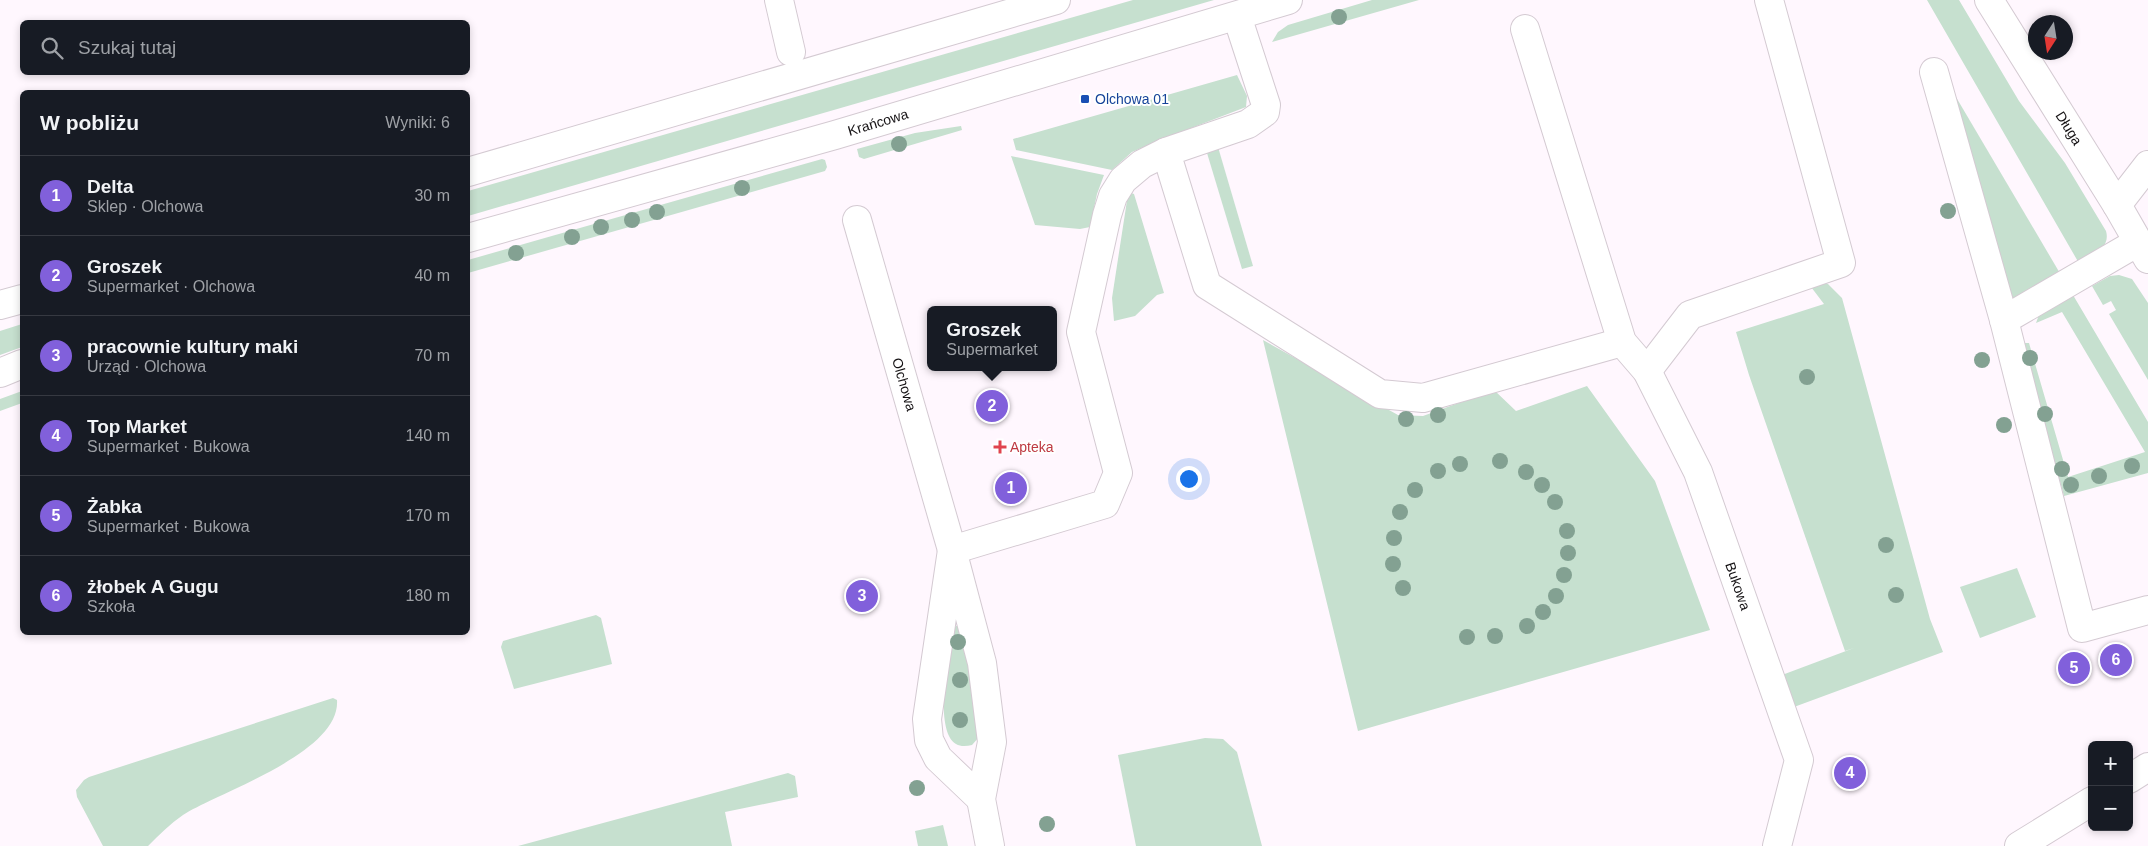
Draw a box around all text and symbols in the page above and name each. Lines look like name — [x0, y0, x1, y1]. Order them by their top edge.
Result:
north arrow — [2028, 15, 2073, 60]
search box — [20, 20, 470, 75]
icon: search — [38, 34, 66, 62]
text: Szukaj tutaj — [78, 37, 176, 58]
place label: Olchowa 01 — [1095, 91, 1169, 107]
marker: Olchowa 01 — [1079, 93, 1091, 105]
street label: Krańcowa — [846, 106, 910, 139]
street label: Długa — [2052, 108, 2086, 148]
text: W pobliżu — [40, 111, 139, 134]
text: Wyniki: 6 — [385, 114, 450, 131]
text: Delta — [87, 176, 133, 197]
text: 1 — [52, 187, 60, 204]
text: 30 m — [414, 187, 450, 204]
text: Sklep · Olchowa — [87, 198, 204, 215]
text: Groszek — [87, 256, 162, 277]
text: 2 — [52, 267, 60, 284]
text: 40 m — [414, 267, 450, 284]
text: Supermarket · Olchowa — [87, 278, 255, 295]
popup — [927, 306, 1057, 371]
text: Groszek — [946, 319, 1021, 340]
text: pracownie kultury maki — [87, 336, 298, 357]
text: Supermarket — [946, 341, 1038, 358]
text: 3 — [52, 347, 60, 364]
text: 70 m — [414, 347, 450, 364]
street label: Olchowa — [889, 356, 920, 413]
text: Urząd · Olchowa — [87, 358, 206, 375]
pin: 2 — [976, 387, 1008, 425]
text: Top Market — [87, 416, 187, 437]
text: 4 — [52, 427, 60, 444]
text: 140 m — [406, 427, 450, 444]
text: Supermarket · Bukowa — [87, 438, 250, 455]
place label: Apteka — [1010, 439, 1054, 455]
marker: Apteka — [994, 441, 1006, 453]
your location — [1176, 466, 1202, 492]
pin: 1 — [995, 469, 1027, 507]
text: Żabka — [87, 496, 142, 517]
text: 5 — [52, 507, 60, 524]
text: 170 m — [406, 507, 450, 524]
text: Supermarket · Bukowa — [87, 518, 250, 535]
street label: Bukowa — [1722, 560, 1754, 612]
text: żłobek A Gugu — [87, 576, 219, 597]
pin: 3 — [846, 577, 878, 615]
text: 6 — [52, 587, 60, 604]
text: 180 m — [406, 587, 450, 604]
text: Szkoła — [87, 598, 135, 615]
pin: 6 — [2100, 641, 2132, 679]
pin: 5 — [2058, 649, 2090, 687]
map controls — [2088, 741, 2133, 831]
button: + — [2088, 741, 2133, 786]
pin: 4 — [1834, 754, 1866, 792]
button: − — [2088, 786, 2133, 831]

